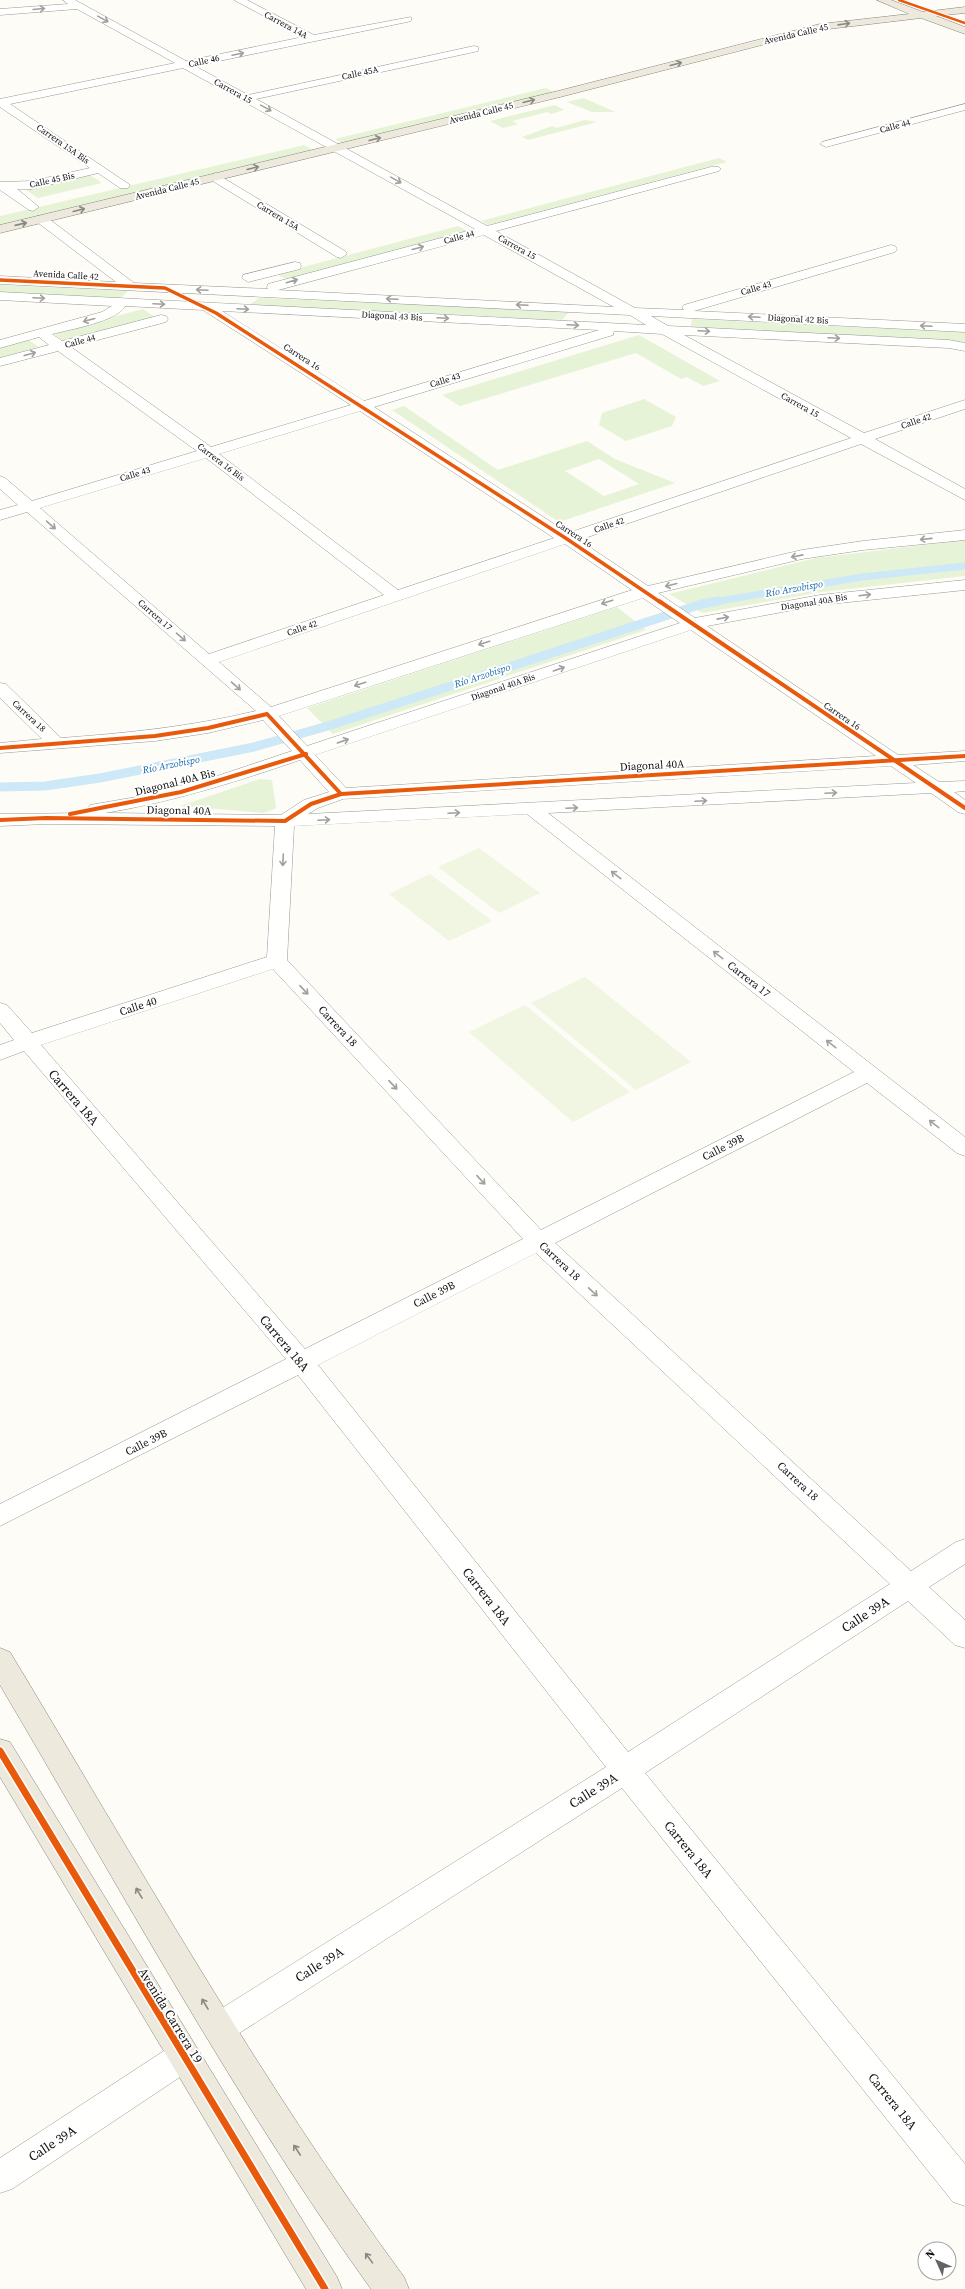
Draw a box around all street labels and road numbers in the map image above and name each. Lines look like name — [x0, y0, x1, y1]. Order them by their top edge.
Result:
street label: Carrera 14A — [262, 9, 310, 42]
street label: Avenida Calle 45 — [763, 21, 830, 47]
street label: Calle 46 — [187, 52, 221, 70]
street label: Calle 45A — [341, 63, 380, 83]
street label: Carrera 15 — [212, 76, 255, 107]
street label: Avenida Calle 45 — [448, 99, 515, 127]
street label: Calle 44 — [878, 116, 912, 136]
street label: Carrera 15A Bis — [34, 121, 92, 167]
street label: Calle 45 Bis — [28, 169, 76, 191]
street label: Avenida Calle 45 — [134, 175, 201, 203]
street label: Carrera 15A — [254, 199, 302, 233]
street label: Calle 44 — [442, 227, 476, 247]
street label: Carrera 15 — [496, 232, 539, 263]
street label: Avenida Calle 42 — [33, 267, 100, 283]
street label: Calle 43 — [739, 278, 773, 298]
street label: Diagonal 43 Bis — [361, 308, 423, 324]
street label: Diagonal 42 Bis — [767, 311, 829, 327]
street label: Calle 44 — [63, 331, 97, 351]
street label: Carrera 16 — [281, 341, 323, 374]
street label: Calle 43 — [428, 370, 462, 390]
street label: Carrera 15 — [779, 390, 822, 421]
street label: Calle 42 — [899, 410, 933, 432]
street label: Carrera 16 Bis — [195, 440, 247, 484]
street label: Calle 43 — [118, 464, 152, 484]
street label: Calle 42 — [592, 514, 626, 536]
street label: Carrera 16 — [553, 518, 595, 551]
street label: Diagonal 40A Bis — [780, 591, 848, 613]
street label: Carrera 17 — [135, 597, 175, 634]
street label: Calle 42 — [285, 617, 319, 639]
street label: Diagonal 40A Bis — [469, 670, 537, 704]
street label: Carrera 18 — [10, 697, 49, 735]
street label: Carrera 16 — [821, 699, 863, 733]
street label: Diagonal 40A — [619, 756, 685, 775]
street label: Diagonal 40A Bis — [133, 765, 217, 800]
street label: Diagonal 40A — [147, 802, 212, 819]
street label: Carrera 17 — [724, 958, 774, 1001]
street label: Calle 40 — [118, 993, 159, 1020]
street label: Carrera 18 — [315, 1003, 361, 1050]
street label: Carrera 18A — [45, 1066, 103, 1129]
street label: Calle 39B — [700, 1130, 747, 1164]
street label: Carrera 18 — [536, 1238, 583, 1284]
street label: Calle 39B — [411, 1277, 458, 1311]
street label: Carrera 18A — [256, 1311, 314, 1375]
street label: Calle 39B — [123, 1425, 170, 1459]
street label: Carrera 18 — [774, 1458, 821, 1504]
street label: Carrera 18A — [459, 1564, 515, 1629]
street label: Calle 39A — [838, 1592, 893, 1636]
street label: Calle 39A — [566, 1769, 621, 1812]
street label: Carrera 18A — [660, 1817, 717, 1882]
street label: Calle 39A — [292, 1943, 347, 1986]
street label: Avenida Carrera 19 — [134, 1964, 207, 2066]
street label: Carrera 18A — [864, 2069, 921, 2134]
street label: Calle 39A — [25, 2121, 80, 2165]

